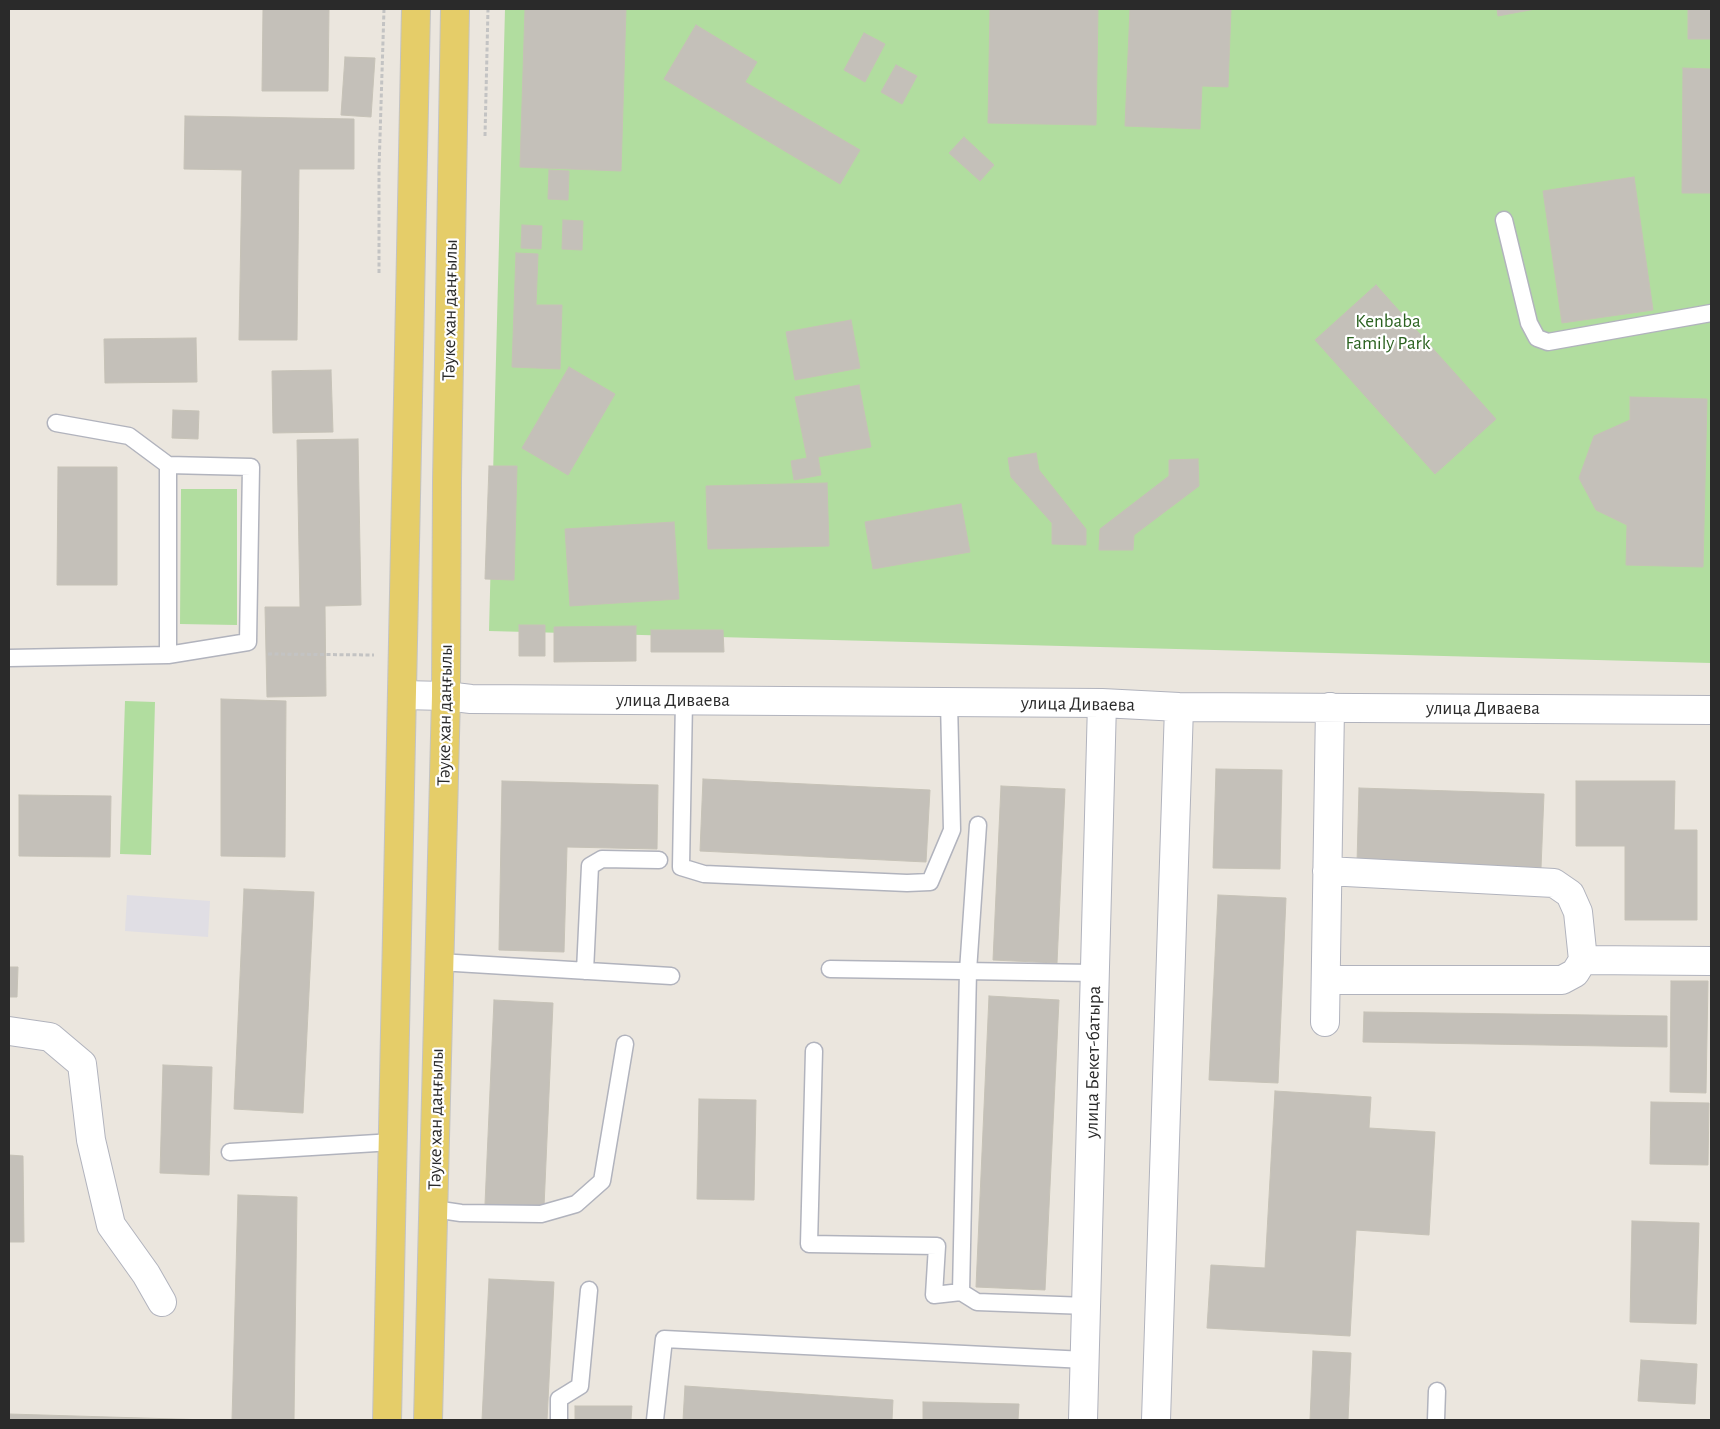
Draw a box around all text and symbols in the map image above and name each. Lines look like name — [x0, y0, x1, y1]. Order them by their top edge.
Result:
street label: Тәуке хан даңғылы — [437, 239, 463, 381]
park label: Kenbaba Family Park — [1346, 310, 1430, 354]
street label: Тәуке хан даңғылы — [432, 644, 458, 786]
street label: улица Диваева — [616, 689, 730, 711]
street label: улица Диваева — [1021, 692, 1135, 716]
street label: улица Диваева — [1426, 697, 1540, 719]
street label: улица Бекет-батыра — [1080, 986, 1106, 1138]
street label: Тәуке хан даңғылы — [423, 1048, 449, 1190]

